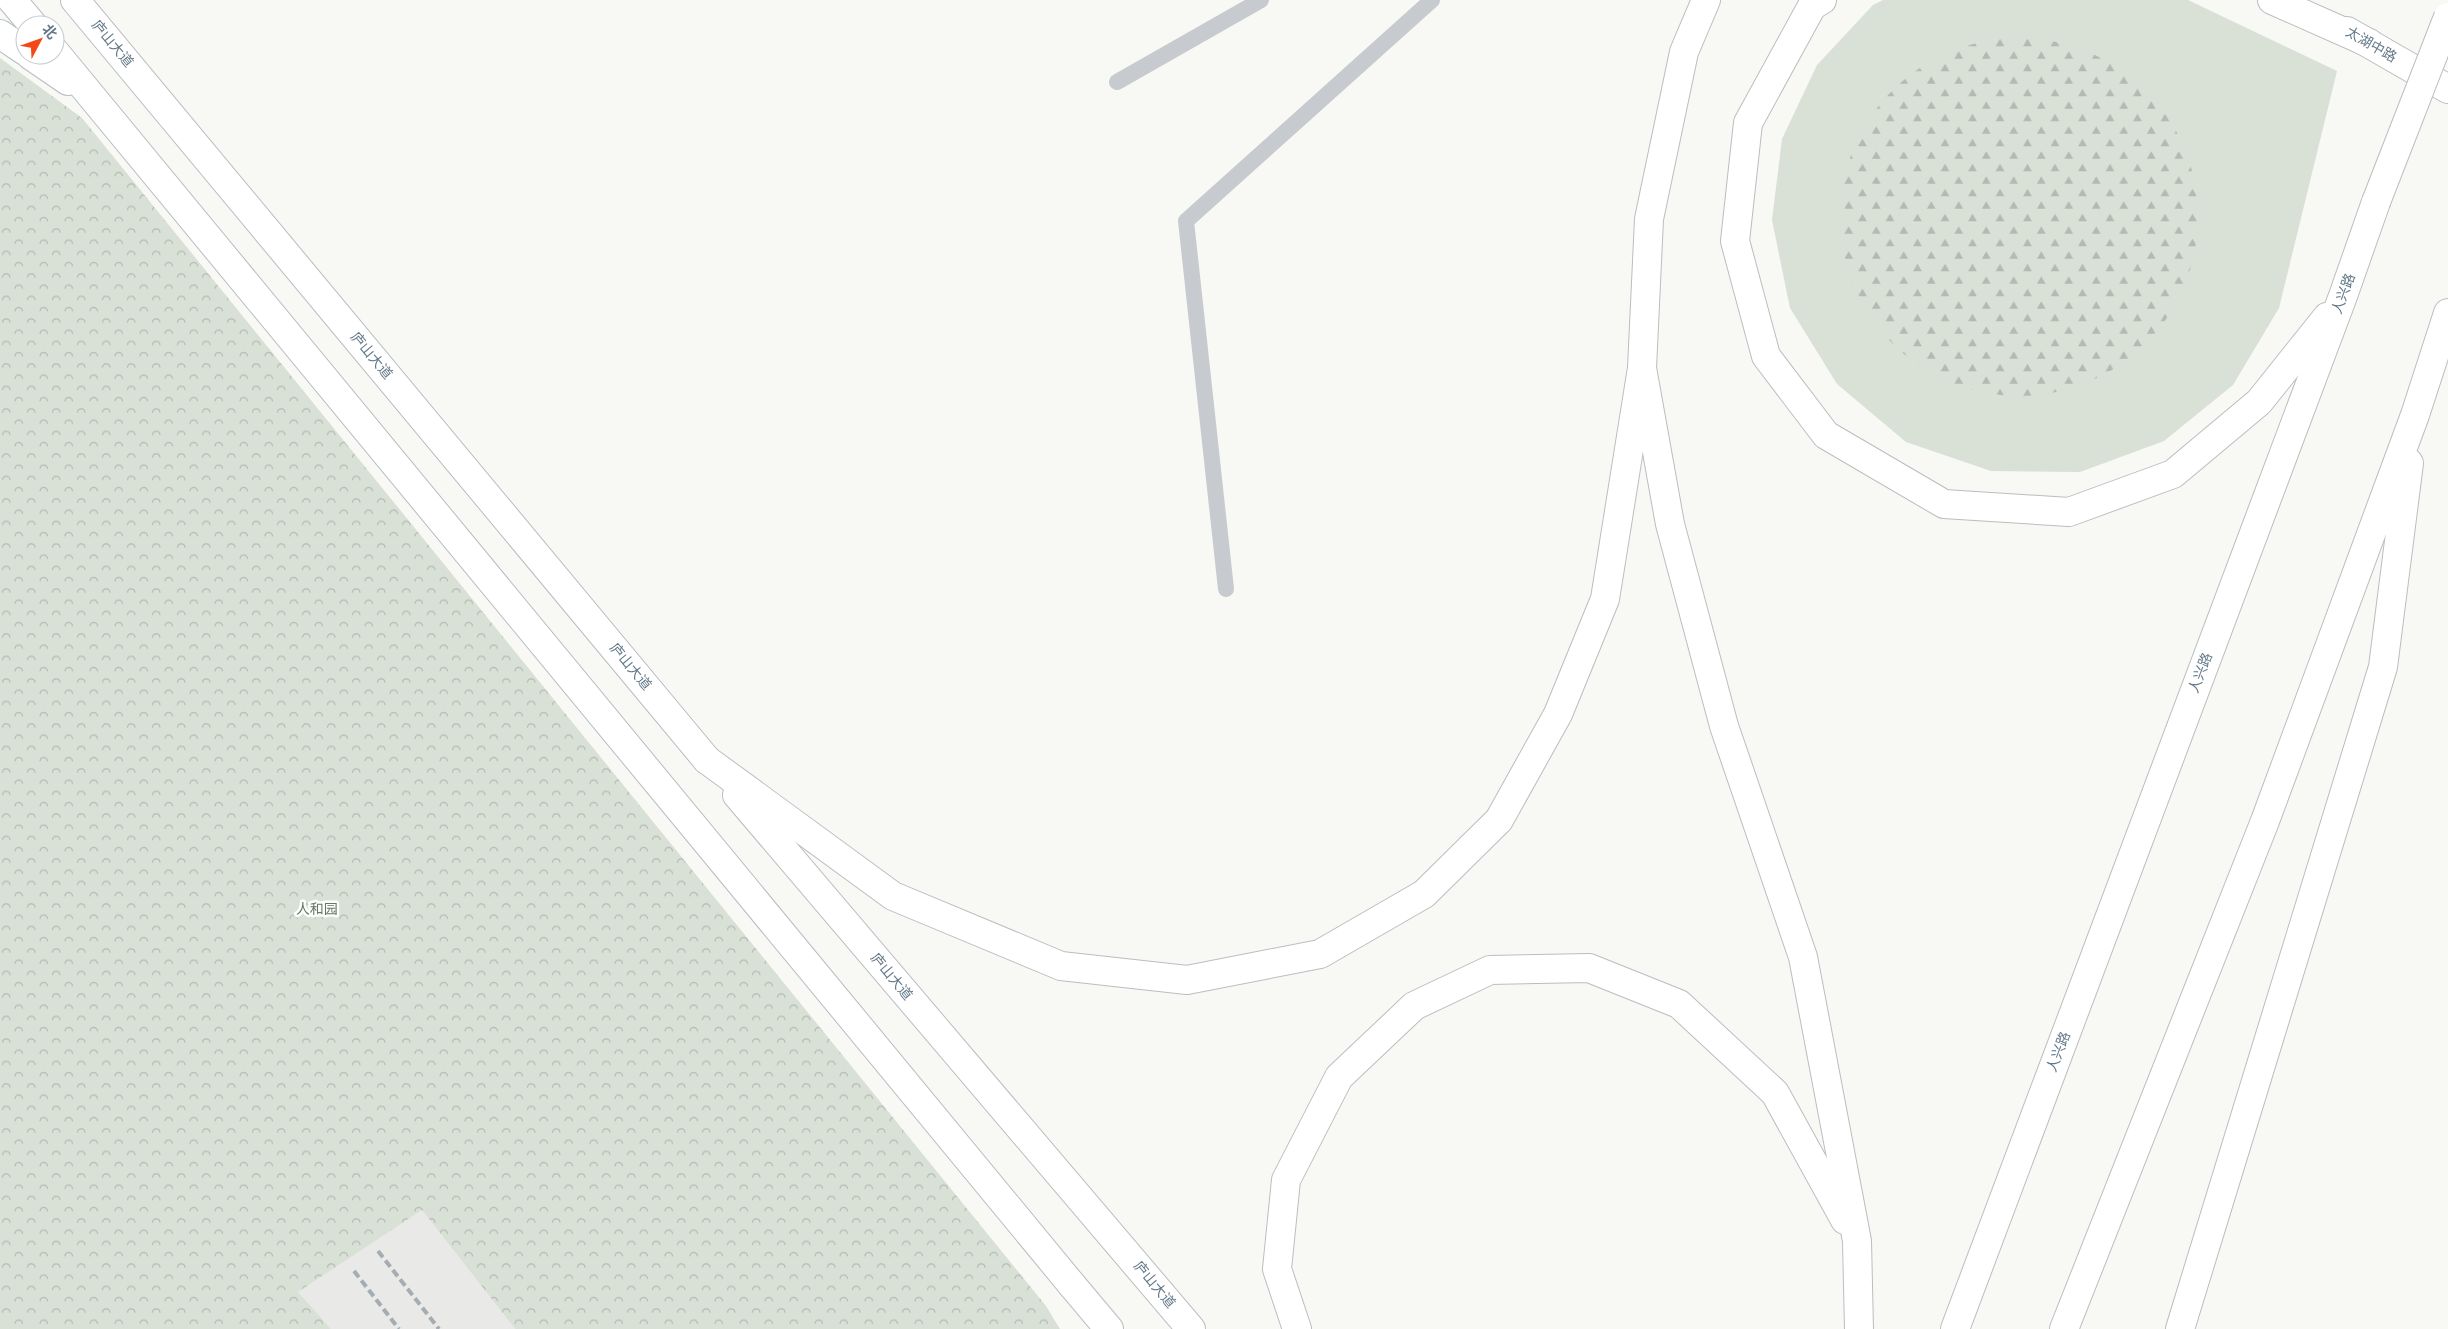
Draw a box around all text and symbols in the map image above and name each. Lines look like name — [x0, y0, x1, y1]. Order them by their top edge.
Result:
north arrow — [15, 15, 65, 65]
street label: 庐山大道 — [89, 17, 136, 70]
text: 北 — [39, 22, 60, 42]
street label: 太湖中路 — [2343, 24, 2399, 65]
street label: 人兴路 — [2329, 272, 2358, 316]
street label: 庐山大道 — [348, 329, 395, 382]
street label: 庐山大道 — [607, 640, 654, 693]
street label: 人兴路 — [2186, 651, 2215, 695]
park label: 人和园 — [296, 902, 338, 917]
street label: 庐山大道 — [868, 950, 915, 1003]
street label: 人兴路 — [2044, 1030, 2073, 1074]
street label: 庐山大道 — [1131, 1258, 1178, 1311]

